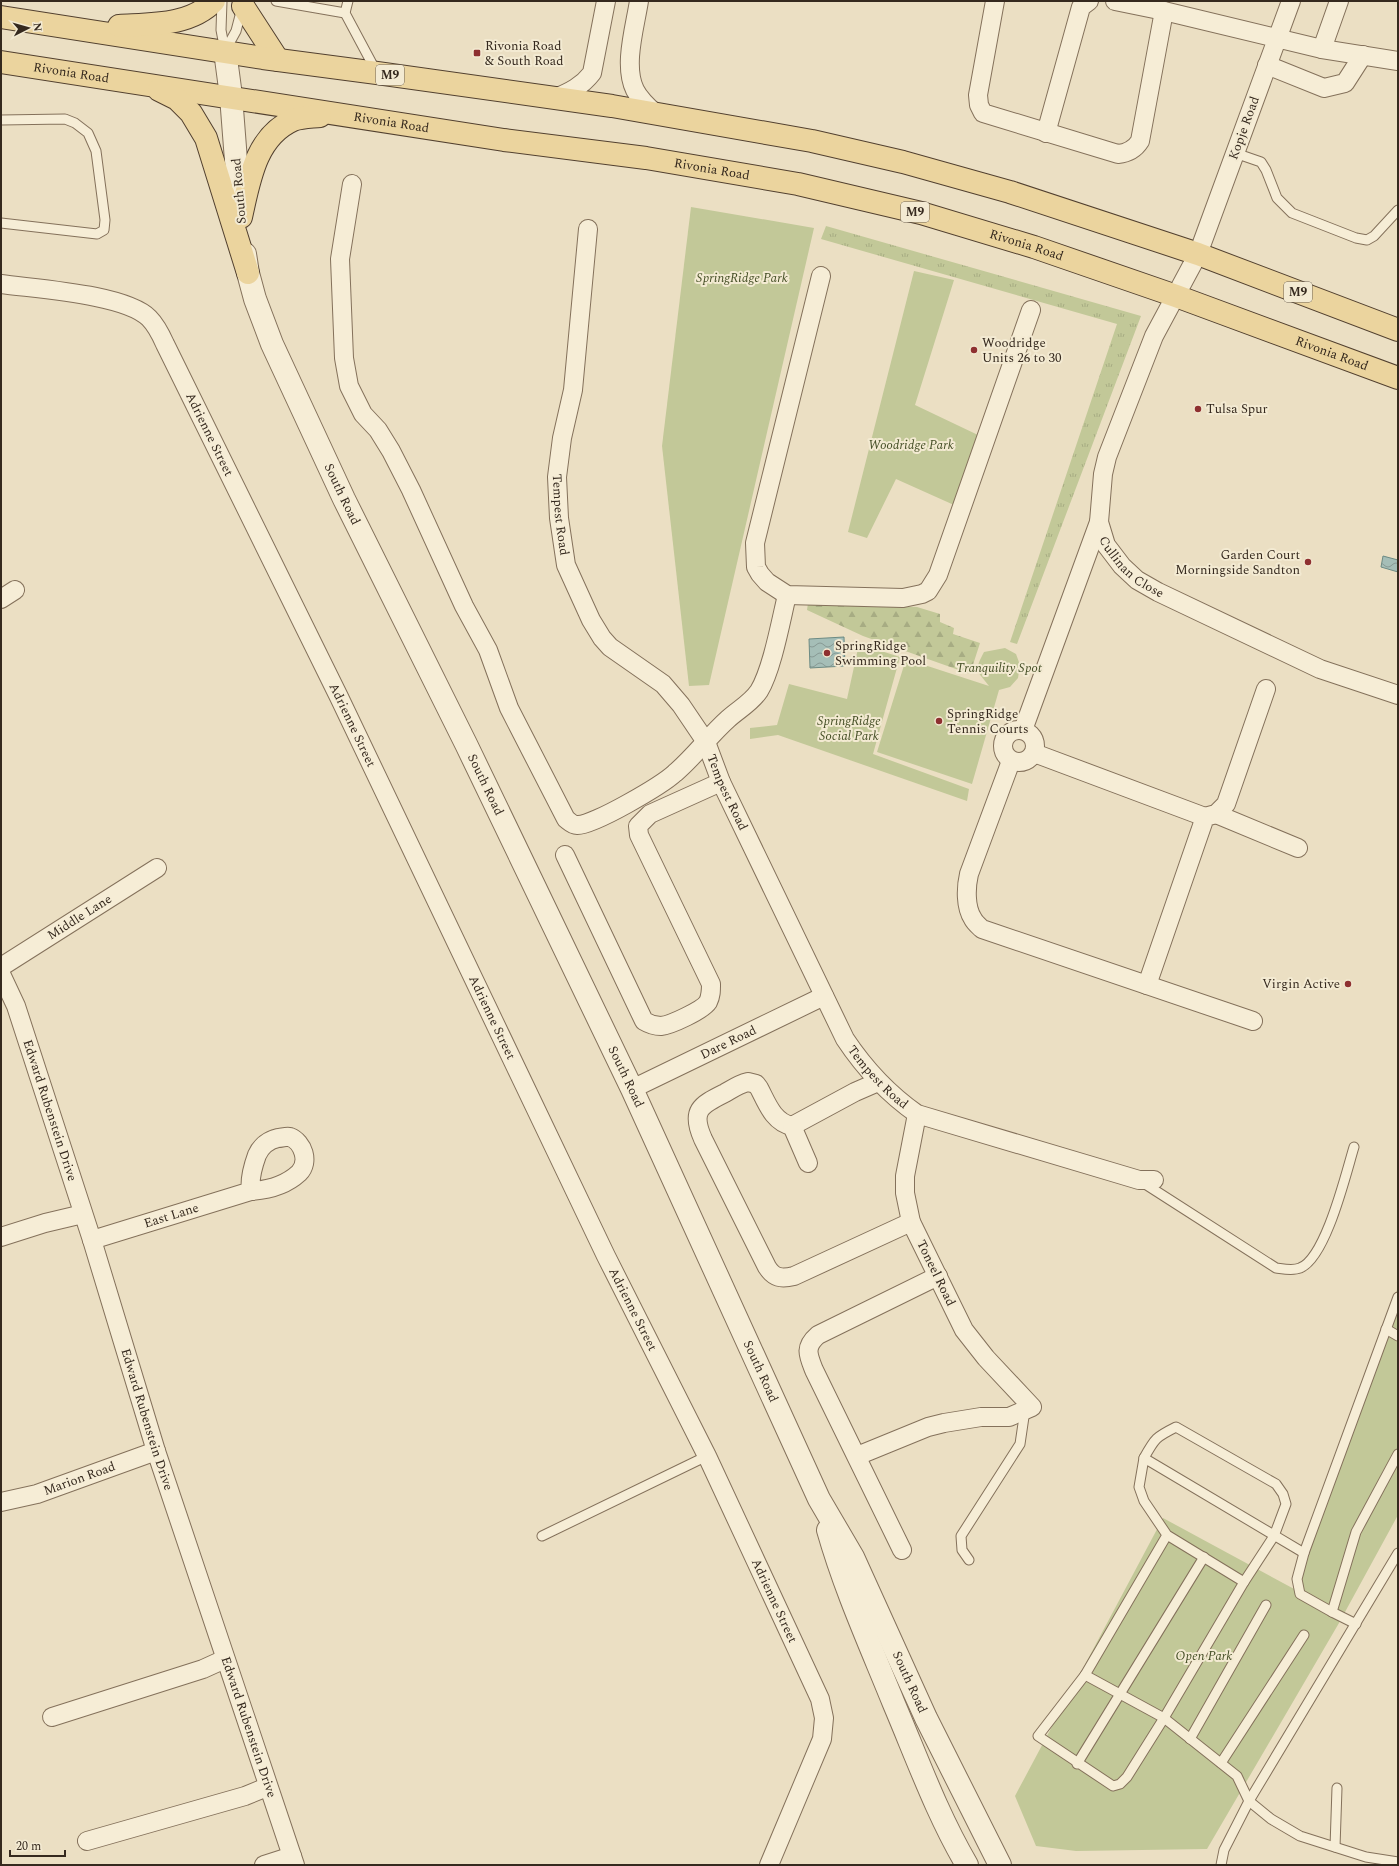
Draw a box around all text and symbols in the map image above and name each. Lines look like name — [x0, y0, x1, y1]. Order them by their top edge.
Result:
north arrow — [8, 8, 48, 48]
text: N — [29, 22, 46, 32]
place label: Rivonia Road & South Road — [485, 36, 563, 71]
marker: Rivonia Road & South Road — [472, 48, 482, 58]
street label: Rivonia Road — [32, 57, 110, 89]
road number: M9 — [376, 65, 404, 85]
street label: Kopje Road — [1223, 93, 1265, 163]
street label: Rivonia Road — [352, 107, 431, 138]
street label: Rivonia Road — [673, 153, 751, 186]
street label: South Road — [226, 157, 252, 225]
road number: M9 — [901, 202, 929, 222]
street label: Rivonia Road — [987, 224, 1066, 266]
park label: SpringRidge Park — [696, 268, 788, 288]
road number: M9 — [1284, 282, 1312, 302]
street label: Rivonia Road — [1292, 331, 1371, 376]
place label: Woodridge Units 26 to 30 — [982, 333, 1062, 368]
marker: Woodridge Units 26 to 30 — [969, 345, 979, 355]
street label: Adrienne Street — [180, 389, 239, 480]
place label: Tulsa Spur — [1206, 399, 1268, 419]
marker: Tulsa Spur — [1193, 404, 1203, 414]
park label: Woodridge Park — [868, 435, 954, 455]
street label: South Road — [319, 460, 365, 528]
street label: Tempest Road — [547, 473, 574, 557]
street label: Cullinan Close — [1094, 534, 1167, 603]
place label: Garden Court Morningside Sandton — [1175, 545, 1300, 580]
marker: Garden Court Morningside Sandton — [1303, 557, 1313, 567]
place label: SpringRidge Swimming Pool — [835, 636, 926, 671]
marker: SpringRidge Swimming Pool — [822, 648, 832, 658]
park label: Tranquility Spot — [956, 658, 1043, 678]
street label: Adrienne Street — [324, 680, 381, 771]
place label: SpringRidge Tennis Courts — [947, 704, 1029, 739]
park label: SpringRidge Social Park — [817, 711, 881, 746]
marker: SpringRidge Tennis Courts — [934, 716, 944, 726]
street label: South Road — [462, 750, 509, 819]
street label: Tempest Road — [701, 751, 753, 834]
street label: Middle Lane — [43, 889, 116, 945]
street label: Adrienne Street — [463, 972, 521, 1063]
place label: Virgin Active — [1262, 974, 1340, 994]
marker: Virgin Active — [1343, 979, 1353, 989]
street label: Dare Road — [697, 1020, 760, 1065]
street label: Edward Rubenstein Drive — [18, 1037, 82, 1184]
street label: Tempest Road — [842, 1041, 913, 1114]
street label: South Road — [603, 1042, 649, 1111]
street label: East Lane — [141, 1198, 201, 1233]
street label: Toneel Road — [911, 1236, 961, 1310]
street label: Adrienne Street — [603, 1264, 663, 1355]
street label: South Road — [738, 1337, 784, 1406]
street label: Edward Rubenstein Drive — [115, 1346, 179, 1493]
street label: Marion Road — [41, 1456, 118, 1501]
street label: Adrienne Street — [746, 1555, 803, 1647]
park label: Open Park — [1176, 1646, 1232, 1666]
street label: South Road — [887, 1648, 933, 1716]
street label: Edward Rubenstein Drive — [216, 1654, 282, 1800]
scale bar — [10, 1832, 65, 1858]
text: 20 m — [16, 1837, 41, 1856]

